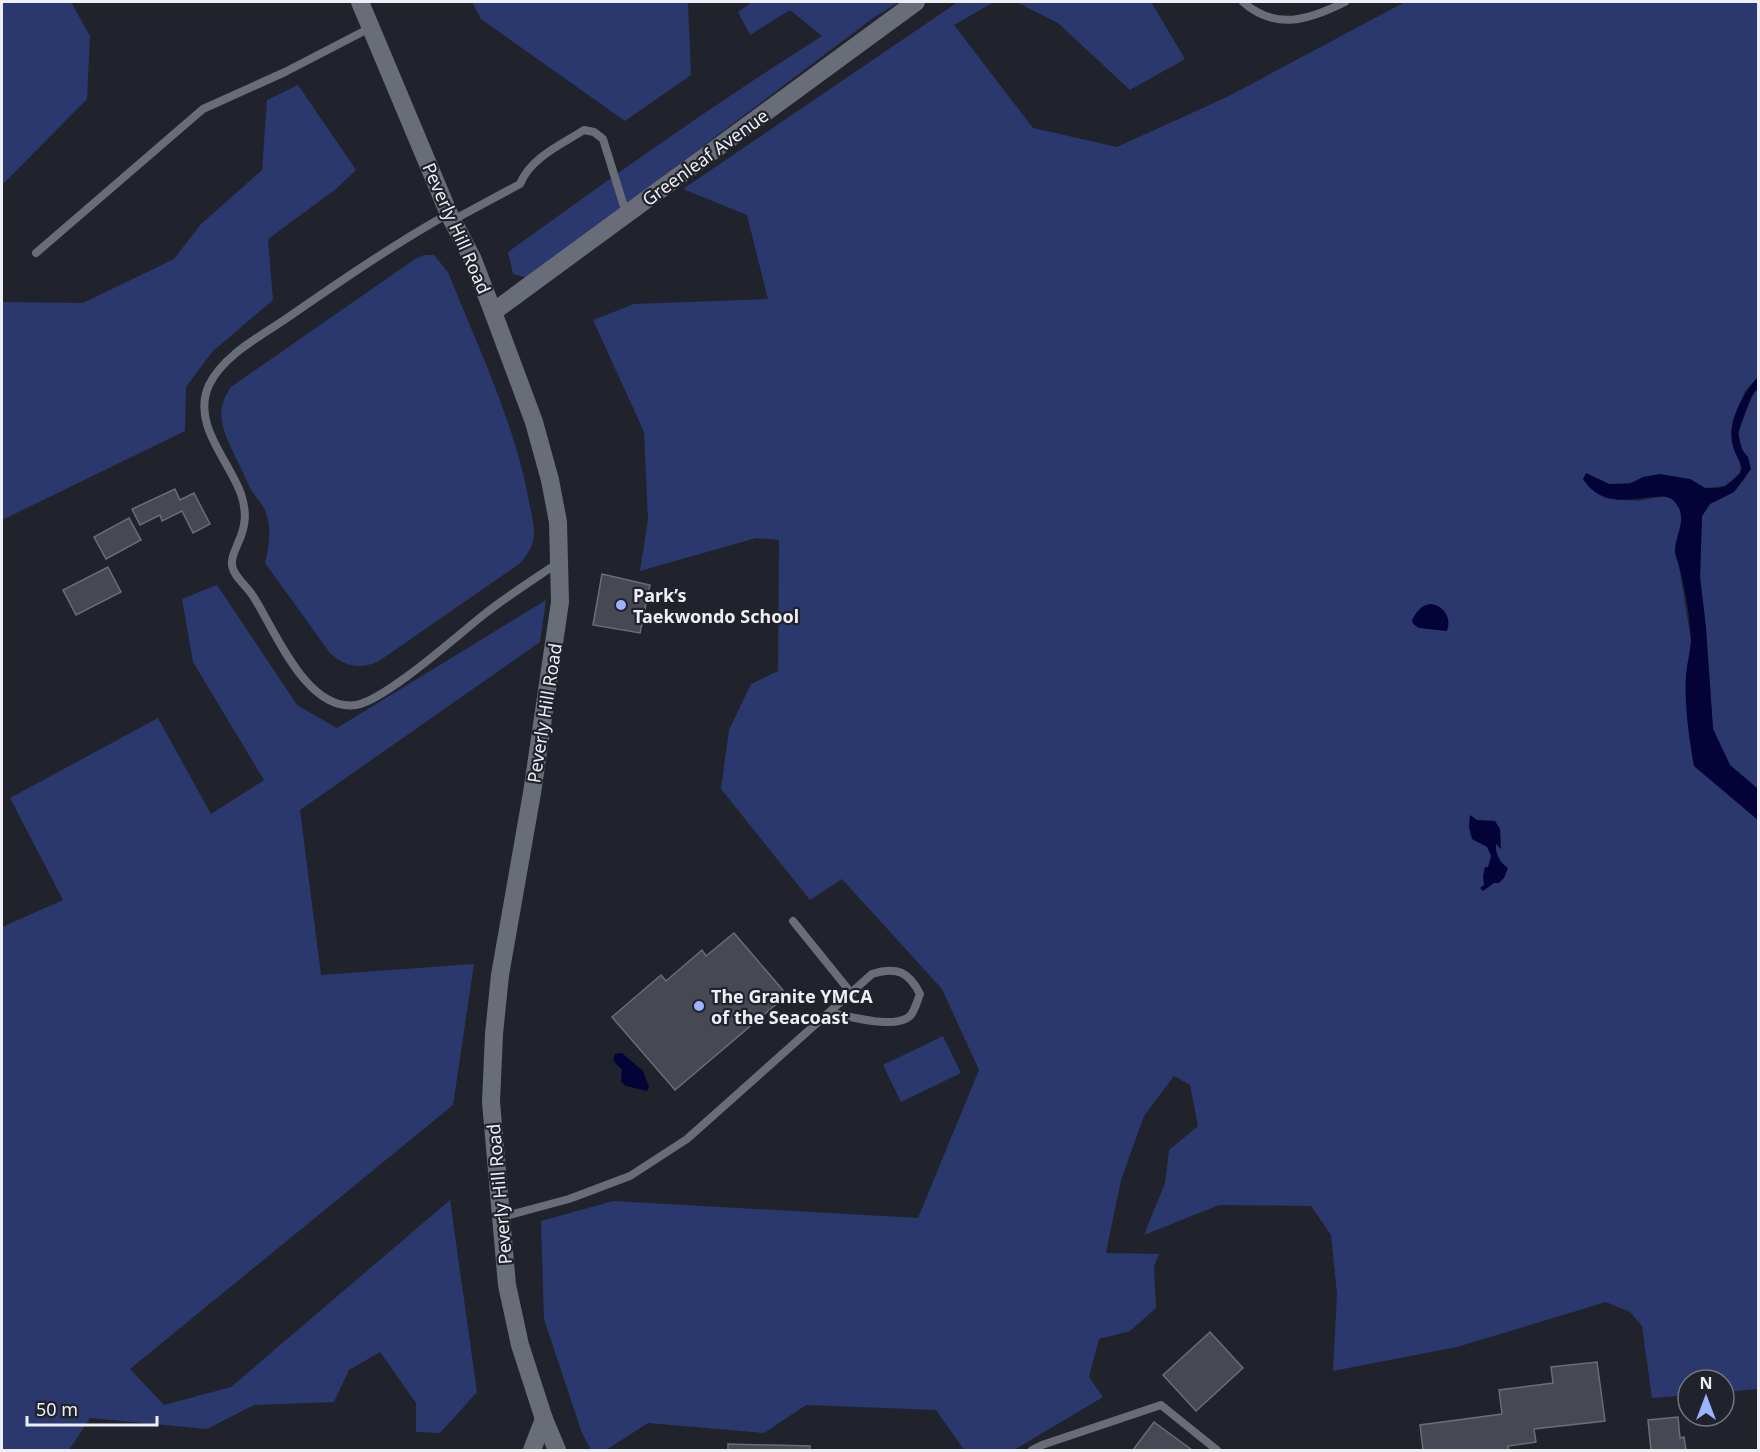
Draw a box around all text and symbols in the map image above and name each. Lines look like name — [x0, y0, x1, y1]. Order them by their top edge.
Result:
street label: Greenleaf Avenue — [637, 103, 773, 211]
street label: Peverly Hill Road — [417, 159, 497, 297]
place label: Park’s Taekwondo School — [633, 583, 799, 628]
marker: Park’s Taekwondo School — [614, 598, 628, 612]
street label: Peverly Hill Road — [521, 641, 567, 785]
place label: The Granite YMCA of the Seacoast — [711, 984, 873, 1029]
marker: The Granite YMCA of the Seacoast — [692, 999, 706, 1013]
street label: Peverly Hill Road — [481, 1123, 517, 1265]
north arrow — [1676, 1368, 1736, 1428]
text: N — [1699, 1372, 1713, 1394]
scale bar — [27, 1389, 158, 1427]
text: 50 m — [36, 1397, 78, 1421]

